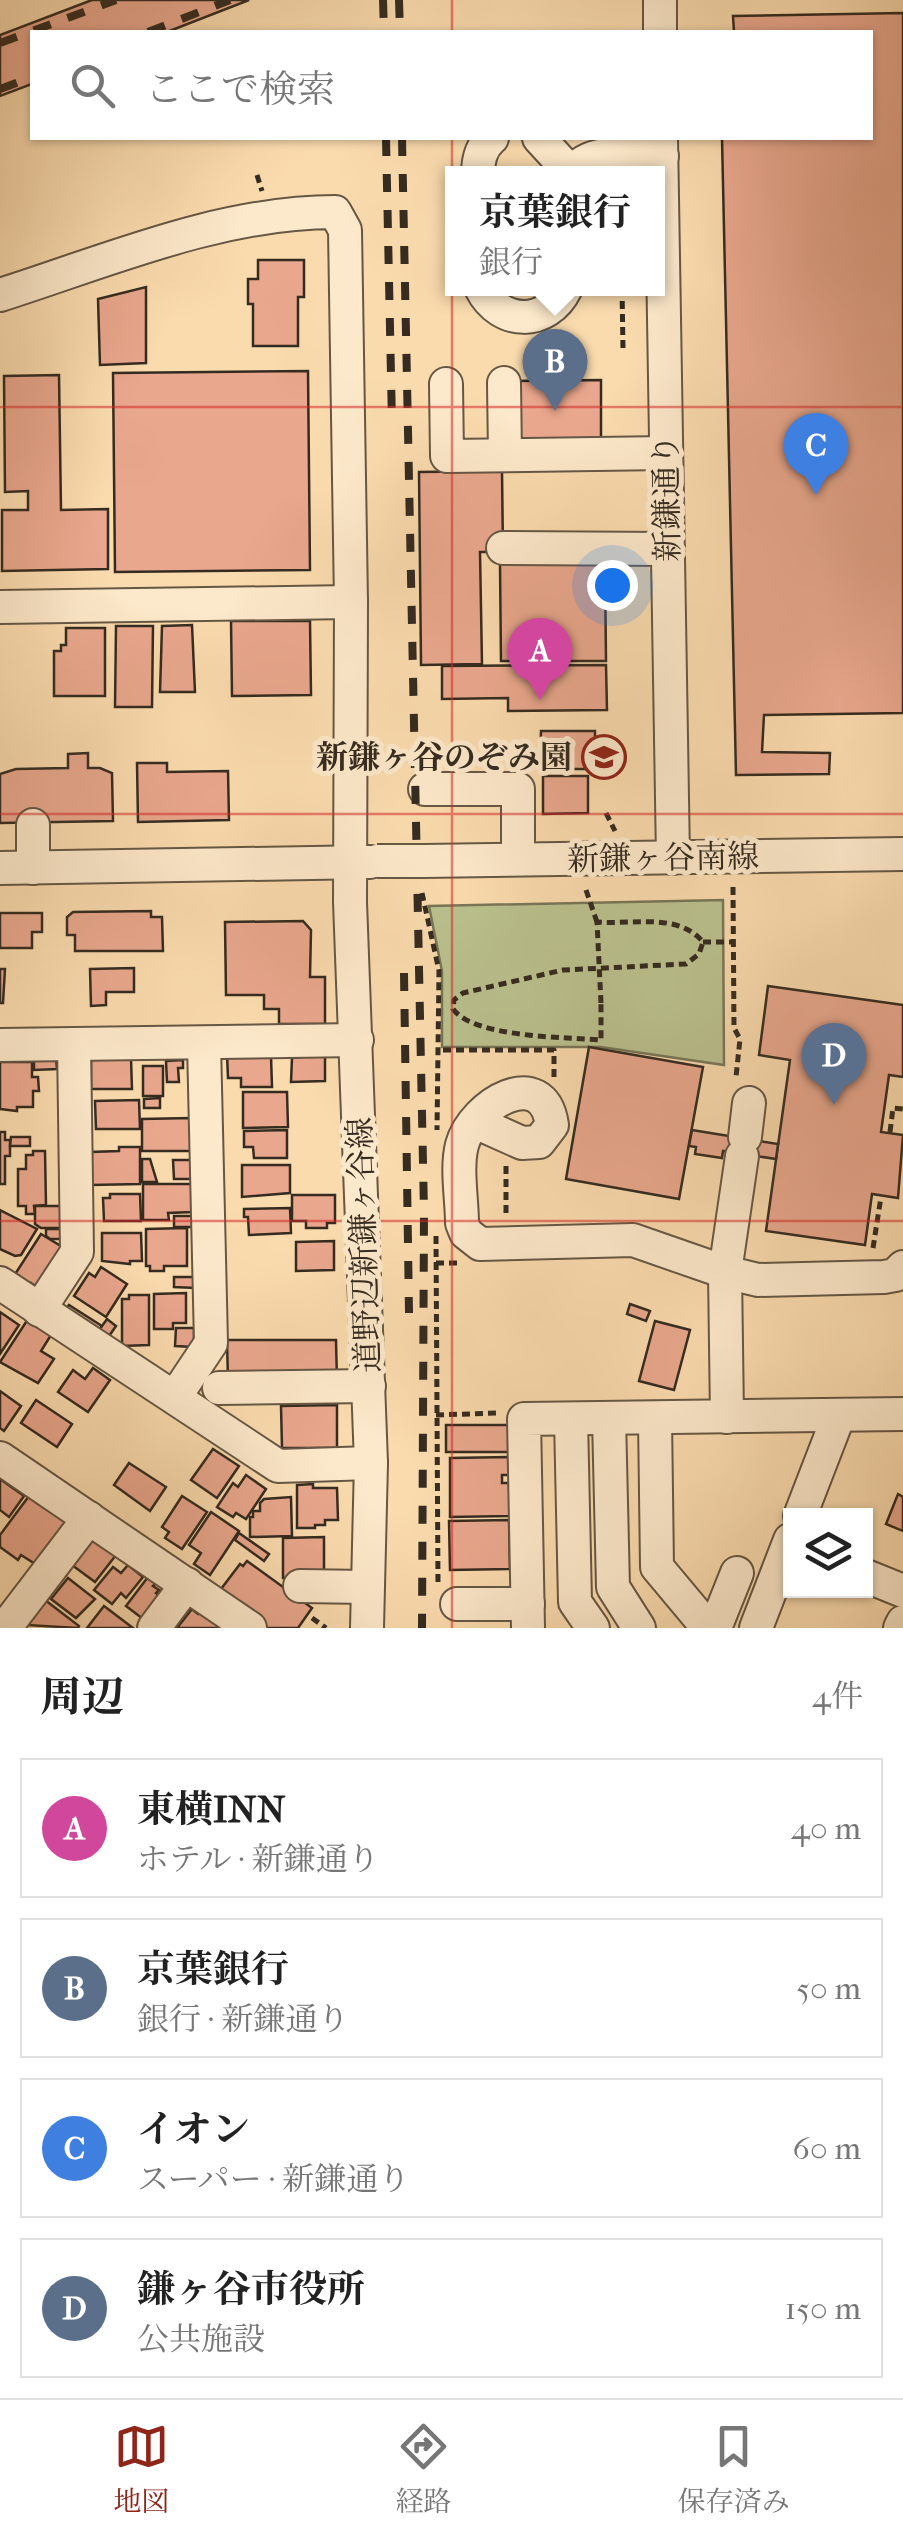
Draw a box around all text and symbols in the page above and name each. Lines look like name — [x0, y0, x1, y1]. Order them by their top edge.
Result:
search box — [30, 30, 873, 140]
icon: search — [65, 58, 120, 113]
text: ここで検索 — [145, 67, 335, 112]
popup — [445, 166, 665, 296]
text: 京葉銀行 — [479, 190, 631, 235]
text: 銀行 — [479, 244, 543, 281]
pin: B — [522, 328, 588, 411]
pin: C — [784, 412, 848, 495]
street label: 新鎌通り — [647, 434, 687, 562]
your location — [587, 560, 638, 611]
pin: A — [508, 618, 572, 700]
school or university icon: 新鎌ヶ谷のぞみ園 — [581, 734, 627, 780]
place label: 新鎌ヶ谷のぞみ園 — [316, 739, 572, 776]
street label: 新鎌ヶ谷南線 — [567, 838, 759, 878]
pin: D — [802, 1022, 866, 1105]
street label: 道野辺新鎌ヶ谷線 — [341, 1116, 387, 1374]
map controls — [783, 1508, 873, 1598]
button: layers — [783, 1508, 873, 1598]
text: 周辺 — [40, 1673, 124, 1722]
text: 4件 — [812, 1678, 863, 1715]
text: 東横INN — [137, 1787, 286, 1832]
text: A — [64, 1810, 85, 1847]
text: 40 m — [791, 1810, 861, 1847]
text: ホテル · 新鎌通り — [137, 1841, 380, 1878]
text: 京葉銀行 — [137, 1947, 289, 1992]
text: B — [64, 1970, 85, 2007]
text: 50 m — [796, 1970, 861, 2007]
text: 銀行 · 新鎌通り — [137, 2001, 349, 2038]
text: イオン — [137, 2107, 250, 2152]
text: C — [64, 2130, 85, 2167]
text: 60 m — [793, 2130, 861, 2167]
text: スーパー · 新鎌通り — [137, 2161, 410, 2198]
text: 鎌ヶ谷市役所 — [137, 2267, 365, 2312]
text: D — [62, 2290, 87, 2327]
text: 150 m — [785, 2290, 861, 2327]
text: 公共施設 — [137, 2321, 265, 2358]
tab: 地図 — [113, 2419, 169, 2519]
tab: 経路 — [395, 2419, 452, 2519]
tab: 保存済み — [678, 2419, 790, 2519]

